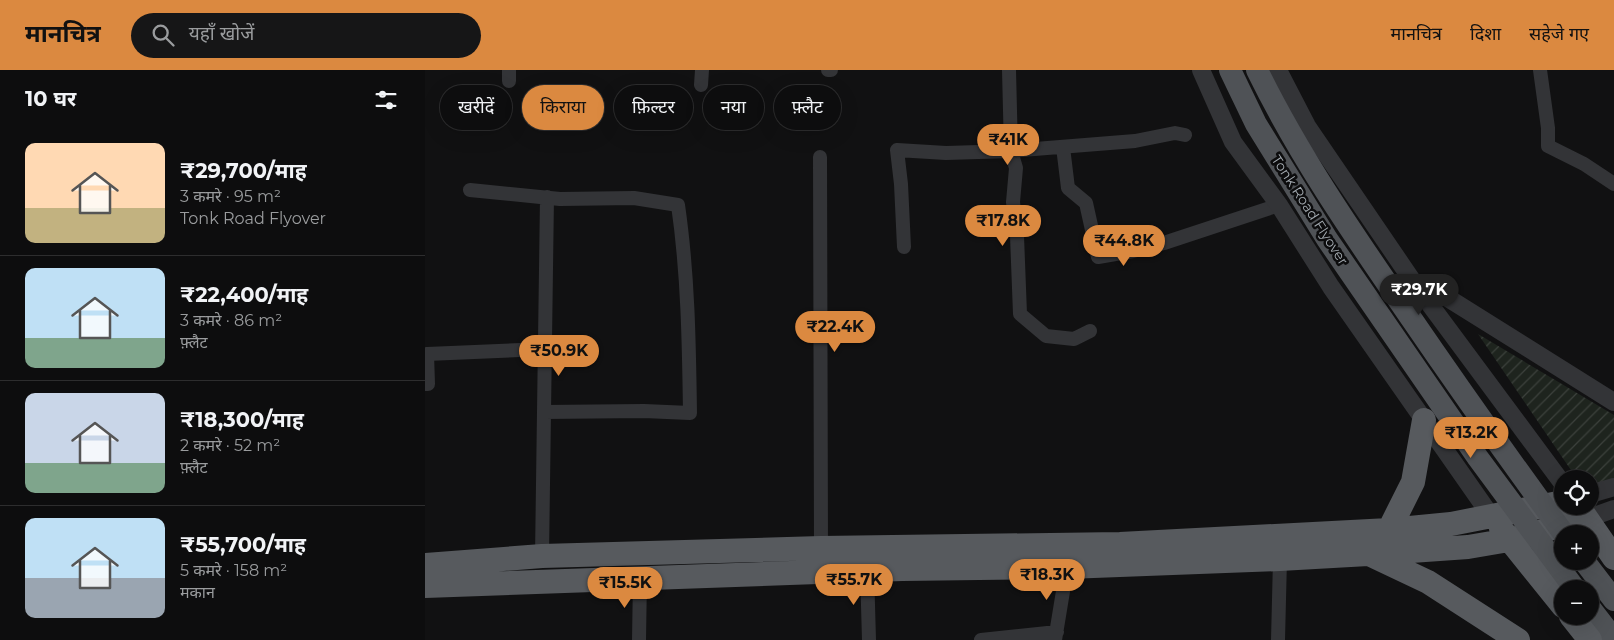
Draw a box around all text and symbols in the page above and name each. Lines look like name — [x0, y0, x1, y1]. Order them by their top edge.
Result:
search box — [131, 13, 481, 58]
text: मानचित्र — [25, 19, 101, 48]
icon: search — [149, 21, 177, 49]
text: यहाँ खोजें — [189, 22, 254, 45]
text: मानचित्र — [1391, 23, 1442, 45]
text: दिशा — [1470, 23, 1501, 45]
text: सहेजे गए — [1529, 23, 1589, 45]
chip: खरीदें — [440, 85, 512, 130]
chip: किराया — [522, 85, 604, 130]
chip: फ़िल्टर — [614, 85, 693, 130]
chip: नया — [703, 85, 764, 130]
chip: फ़्लैट — [774, 85, 841, 130]
text: 10 घर — [25, 86, 76, 111]
icon: filters — [372, 86, 400, 114]
pin: ₹41K — [978, 124, 1038, 166]
text: ₹41K — [988, 130, 1028, 149]
street label: Tonk Road Flyover — [1268, 152, 1353, 269]
text: ₹29,700/माह — [180, 158, 307, 183]
icon: home — [65, 163, 125, 223]
text: 3 कमरे · 95 m² — [180, 187, 281, 206]
pin: ₹17.8K — [962, 204, 1044, 247]
text: Tonk Road Flyover — [180, 209, 326, 228]
text: ₹17.8K — [976, 211, 1030, 230]
pin: ₹44.8K — [1083, 224, 1165, 267]
text: ₹44.8K — [1094, 231, 1154, 250]
pin: ₹29.7K — [1378, 274, 1460, 316]
text: ₹29.7K — [1391, 280, 1447, 299]
text: ₹22,400/माह — [180, 282, 308, 307]
icon: home — [65, 288, 125, 348]
pin: ₹22.4K — [794, 310, 876, 353]
text: 3 कमरे · 86 m² — [180, 311, 282, 330]
text: ₹22.4K — [806, 317, 864, 336]
text: फ़्लैट — [180, 333, 208, 352]
pin: ₹50.9K — [518, 334, 600, 377]
text: ₹50.9K — [530, 341, 588, 360]
text: ₹18,300/माह — [180, 407, 304, 432]
icon: home — [65, 413, 125, 473]
pin: ₹13.2K — [1430, 416, 1512, 459]
text: ₹13.2K — [1444, 423, 1498, 442]
text: 2 कमरे · 52 m² — [180, 436, 280, 455]
text: फ़्लैट — [180, 458, 208, 477]
map controls — [1554, 470, 1599, 625]
button: locate — [1554, 470, 1599, 515]
button: + — [1554, 525, 1599, 570]
text: ₹55,700/माह — [180, 532, 306, 557]
icon: home — [65, 538, 125, 598]
pin: ₹18.3K — [1006, 558, 1088, 601]
text: 5 कमरे · 158 m² — [180, 561, 287, 580]
pin: ₹55.7K — [813, 564, 895, 606]
text: ₹18.3K — [1020, 565, 1074, 584]
pin: ₹15.5K — [584, 566, 666, 609]
text: ₹55.7K — [826, 570, 882, 589]
text: ₹15.5K — [598, 573, 652, 592]
button: − — [1554, 580, 1599, 625]
text: मकान — [180, 583, 215, 602]

